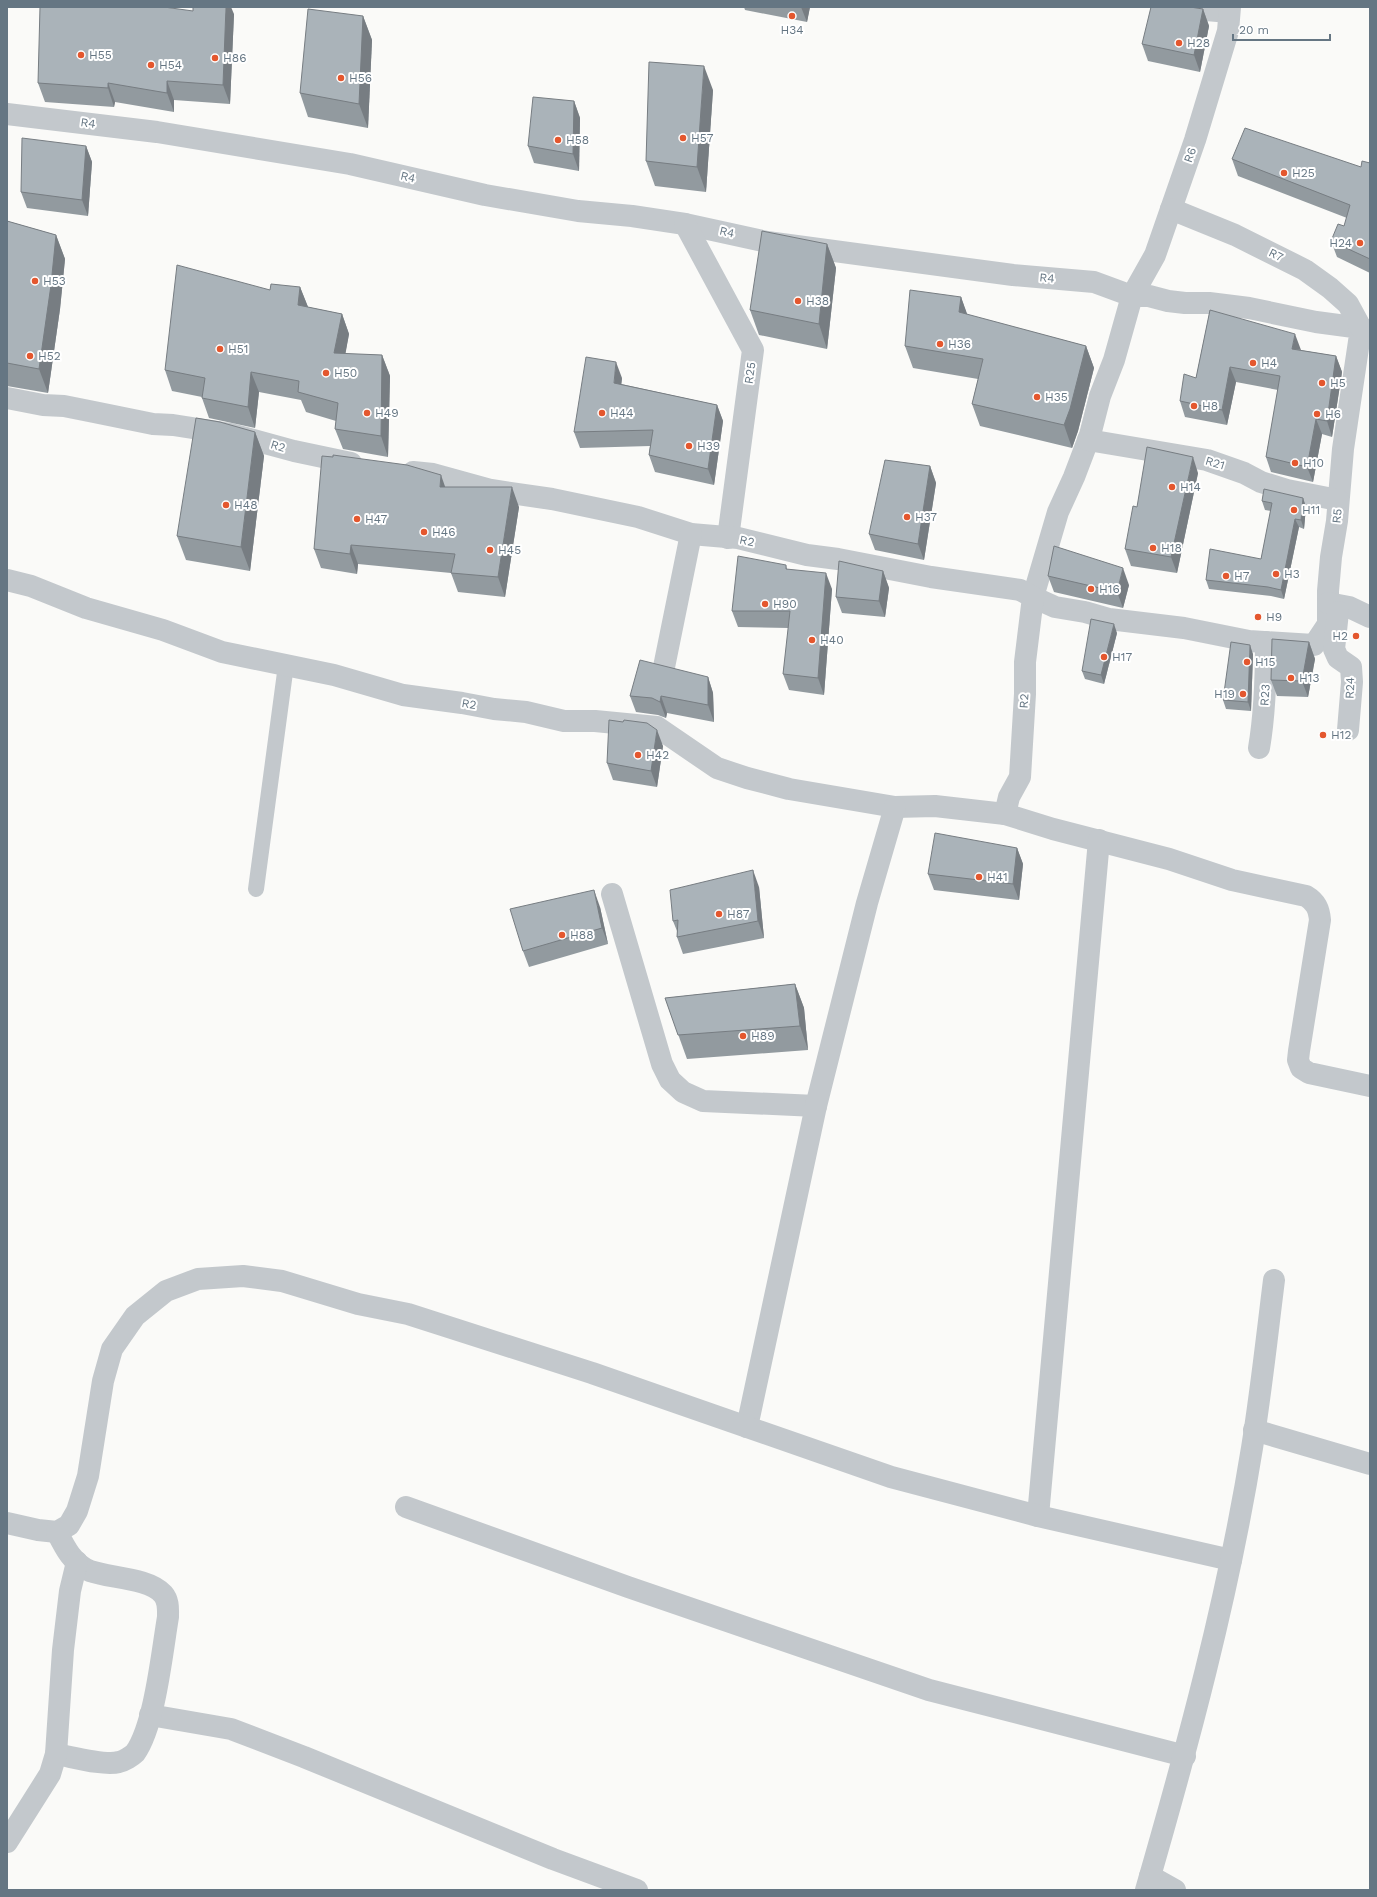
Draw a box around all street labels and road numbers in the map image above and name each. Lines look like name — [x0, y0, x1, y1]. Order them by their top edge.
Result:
street label: R4 — [80, 115, 96, 131]
street label: R6 — [1181, 145, 1199, 165]
street label: R4 — [399, 168, 417, 186]
street label: R4 — [718, 223, 736, 241]
street label: R7 — [1266, 245, 1286, 265]
street label: R4 — [1039, 270, 1055, 286]
street label: R25 — [742, 361, 758, 385]
street label: R2 — [269, 437, 287, 455]
street label: R21 — [1204, 453, 1226, 473]
street label: R5 — [1329, 508, 1345, 524]
street label: R2 — [738, 533, 756, 549]
street label: R24 — [1343, 677, 1357, 699]
street label: R23 — [1257, 684, 1273, 706]
street label: R2 — [1016, 693, 1032, 709]
street label: R2 — [460, 696, 478, 712]

